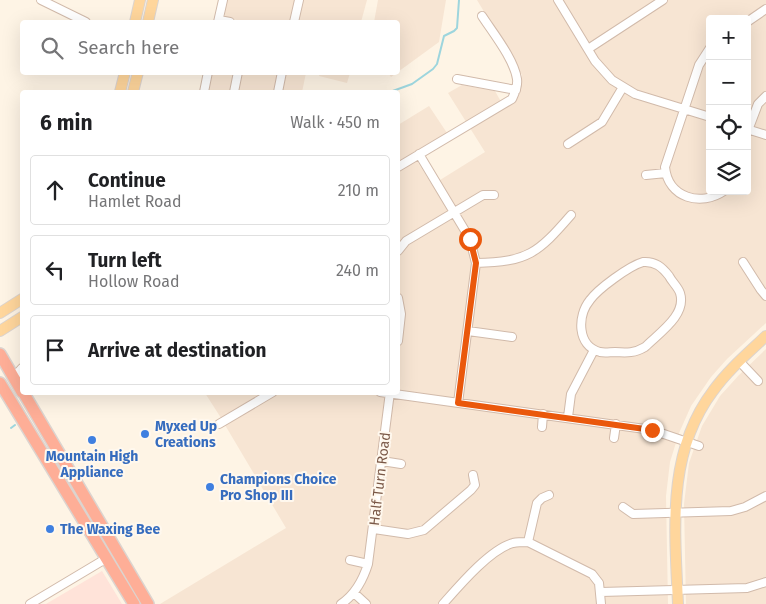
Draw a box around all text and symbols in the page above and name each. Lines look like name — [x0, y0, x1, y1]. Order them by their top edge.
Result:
map controls — [706, 15, 751, 195]
button: + — [706, 15, 751, 60]
search box — [20, 20, 400, 75]
icon: search — [38, 34, 66, 62]
text: Search here — [78, 36, 179, 59]
button: − — [706, 60, 751, 105]
button: locate — [706, 105, 751, 150]
text: 6 min — [40, 110, 93, 136]
text: Walk · 450 m — [290, 113, 380, 132]
button: layers — [706, 150, 751, 195]
text: Continue — [88, 169, 166, 192]
icon: ahead — [41, 176, 69, 204]
text: 210 m — [338, 181, 379, 200]
text: Hamlet Road — [88, 192, 182, 211]
route start — [459, 228, 482, 251]
text: Turn left — [88, 249, 162, 272]
icon: left — [41, 256, 69, 284]
text: 240 m — [336, 261, 379, 280]
text: Hollow Road — [88, 272, 179, 291]
icon: arrive — [41, 336, 69, 364]
text: Arrive at destination — [88, 339, 267, 362]
place label: Myxed Up Creations — [155, 418, 217, 451]
route end — [641, 419, 664, 442]
marker: Myxed Up Creations — [139, 428, 151, 440]
street label: Half Turn Road — [366, 431, 394, 527]
marker: Mountain High Appliance — [86, 434, 98, 446]
place label: Mountain High Appliance — [46, 448, 138, 481]
place label: Champions Choice Pro Shop III — [220, 471, 337, 504]
marker: Champions Choice Pro Shop III — [204, 481, 216, 493]
place label: The Waxing Bee — [60, 521, 160, 538]
marker: The Waxing Bee — [44, 523, 56, 535]

